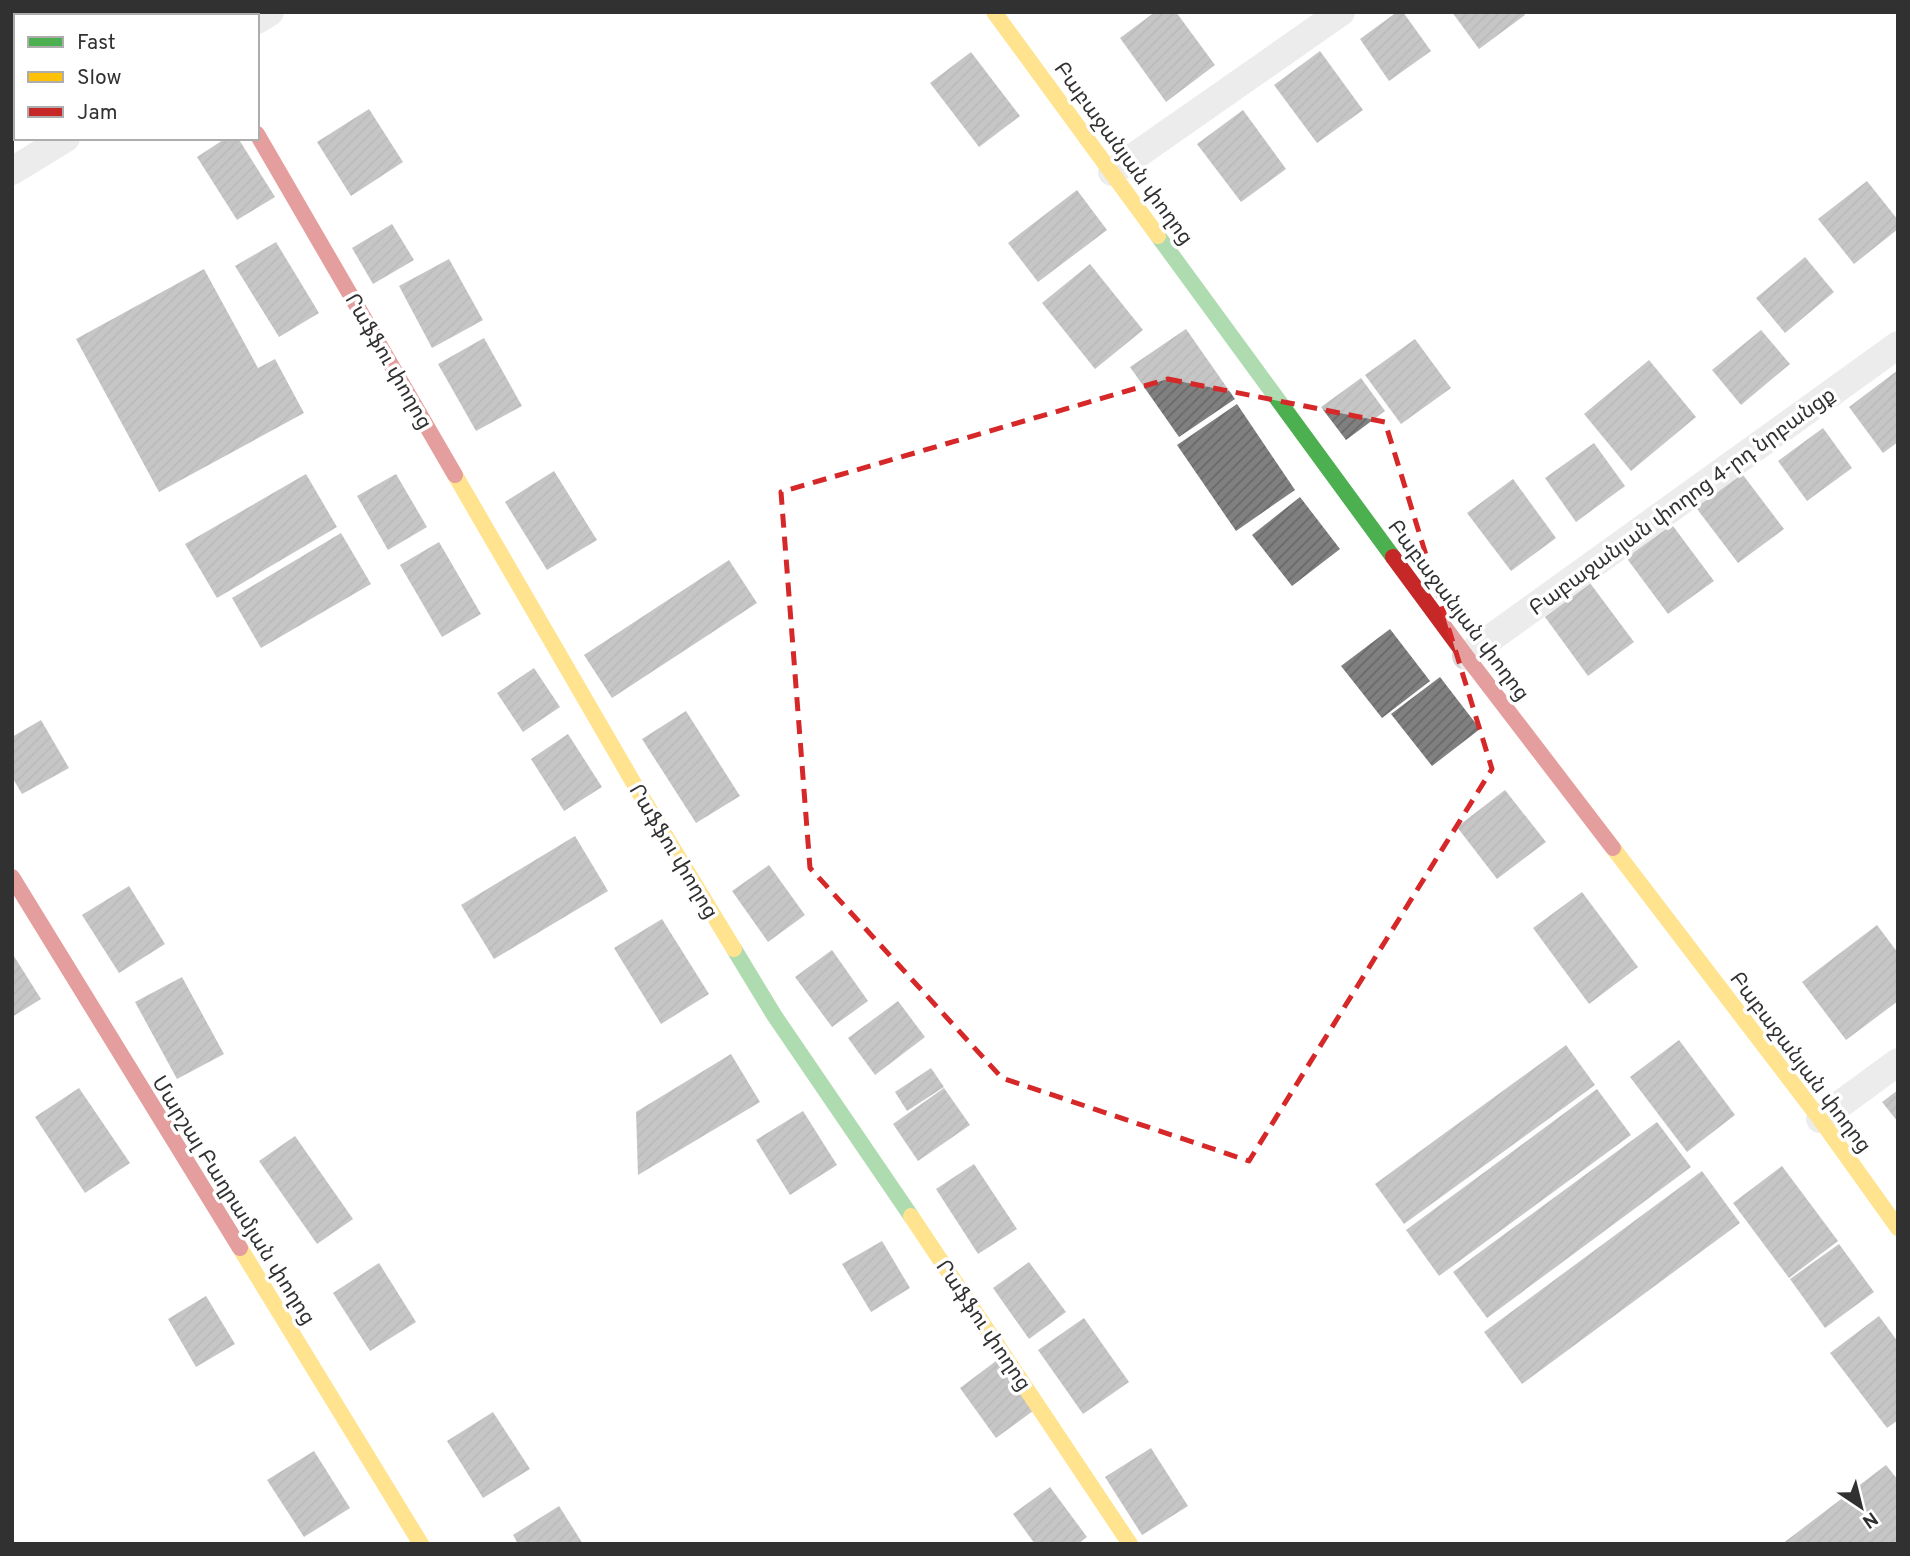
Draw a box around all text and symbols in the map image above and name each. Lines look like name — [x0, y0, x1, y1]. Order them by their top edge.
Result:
legend — [14, 14, 259, 140]
text: Fast — [77, 30, 116, 57]
street label: Բաբաջանյան փողոց — [1047, 57, 1198, 251]
text: Slow — [77, 65, 122, 92]
text: Jam — [77, 100, 118, 127]
street label: Րաֆֆու փողոց — [338, 289, 438, 435]
street label: Բաբաջանյան փողոց 4-րդ նրբանցք — [1524, 382, 1841, 623]
street label: Բաբաջանյան փողոց — [1381, 515, 1535, 707]
street label: Րաֆֆու փողոց — [622, 779, 724, 924]
street label: Բաբաջանյան փողոց — [1723, 967, 1877, 1159]
street label: Մարշալ Բաղրամյան փողոց — [145, 1071, 321, 1330]
street label: Րաֆֆու փողոց — [929, 1255, 1037, 1397]
north arrow — [1826, 1472, 1896, 1542]
text: N — [1857, 1506, 1882, 1533]

